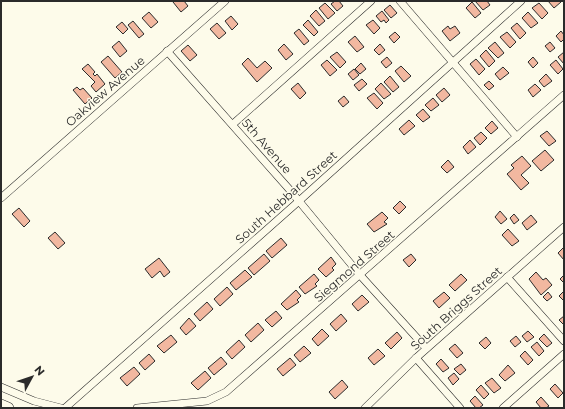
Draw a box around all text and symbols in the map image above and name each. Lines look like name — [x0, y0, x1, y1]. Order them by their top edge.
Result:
street label: Oakview Avenue — [62, 53, 148, 129]
street label: 5th Avenue — [239, 115, 295, 177]
street label: South Hebbard Street — [232, 147, 340, 247]
street label: Siegmond Street — [311, 227, 398, 305]
street label: South Briggs Street — [407, 263, 505, 353]
north arrow — [12, 357, 52, 397]
text: N — [31, 363, 48, 378]

